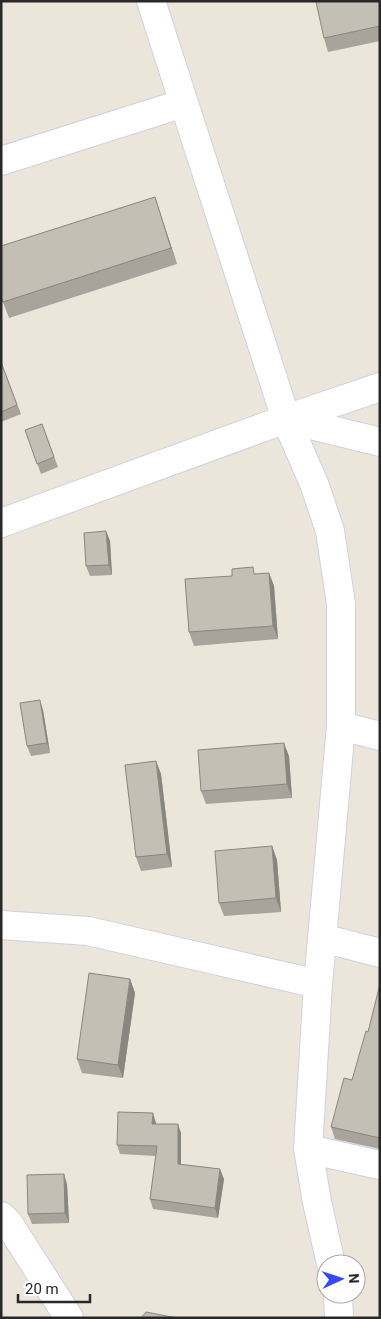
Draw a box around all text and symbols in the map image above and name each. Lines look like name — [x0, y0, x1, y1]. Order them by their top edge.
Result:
north arrow — [316, 1254, 366, 1304]
scale bar — [18, 1272, 90, 1304]
text: N — [346, 1273, 362, 1284]
text: 20 m — [25, 1280, 59, 1298]

